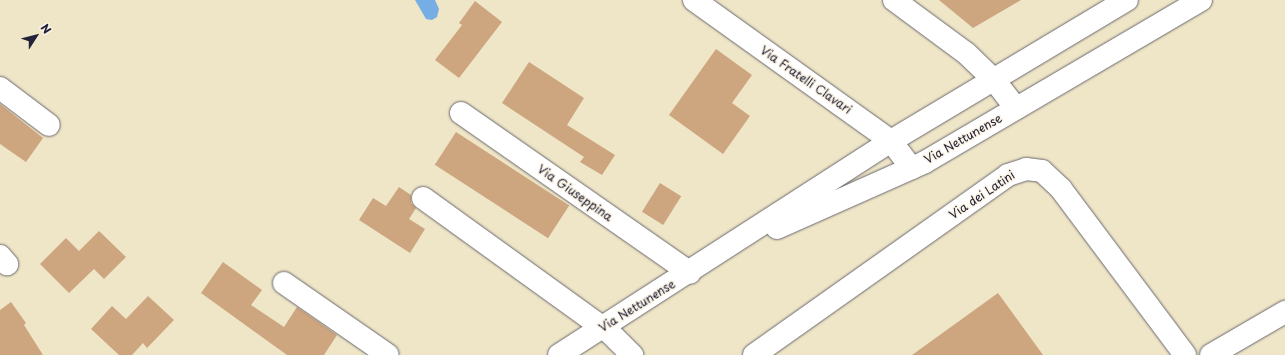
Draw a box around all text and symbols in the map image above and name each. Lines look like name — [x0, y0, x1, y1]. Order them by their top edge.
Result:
north arrow — [16, 16, 56, 56]
text: N — [37, 20, 56, 37]
street label: Via Fratelli Clavari — [758, 43, 854, 117]
street label: Via Nettunense — [921, 111, 1005, 167]
street label: Via Giuseppina — [535, 162, 615, 224]
street label: Via dei Latini — [946, 168, 1018, 222]
street label: Via Nettunense — [596, 277, 678, 335]

